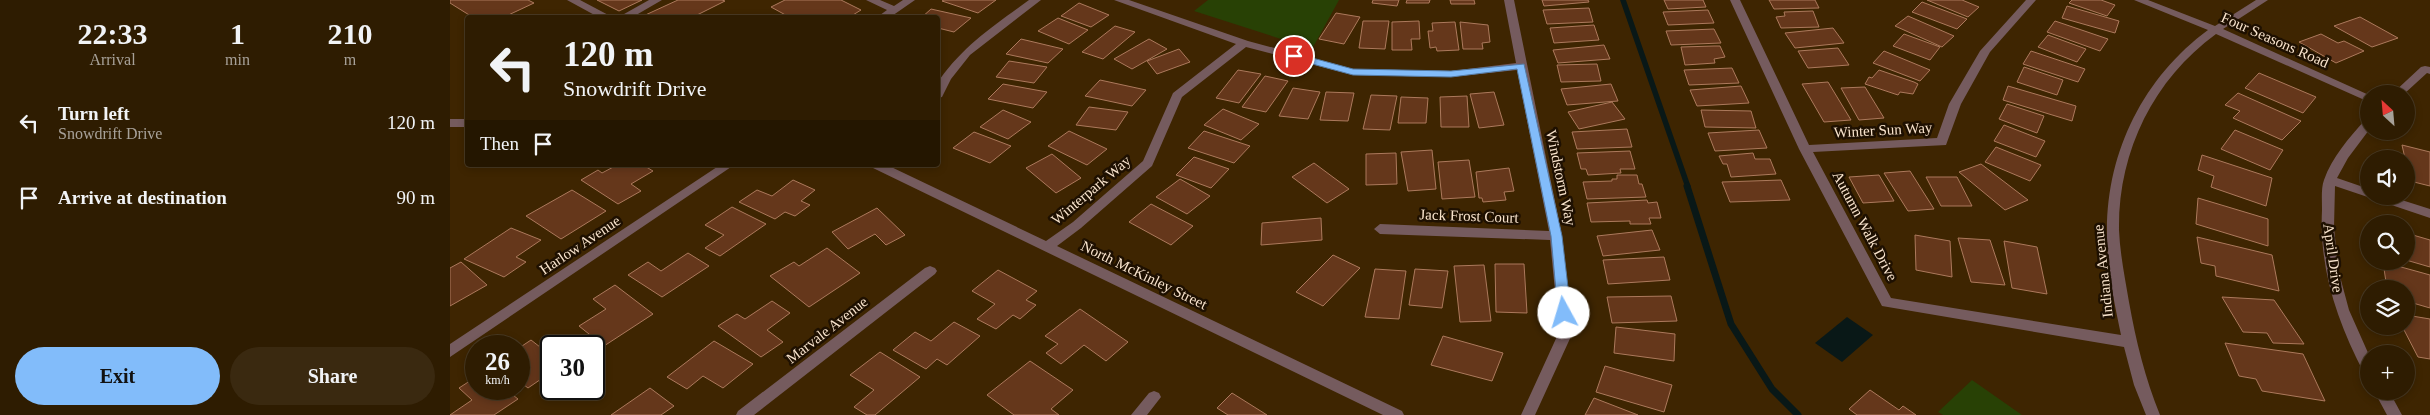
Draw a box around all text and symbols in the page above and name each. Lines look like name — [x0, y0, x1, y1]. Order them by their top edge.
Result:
street label: Four Seasons Road — [2219, 9, 2332, 71]
text: 22:33 — [78, 17, 148, 50]
text: 1 — [230, 17, 245, 50]
text: 210 — [327, 17, 372, 50]
icon: left — [480, 35, 545, 100]
text: 120 m — [563, 35, 653, 74]
pin — [1273, 35, 1315, 77]
icon: arrive — [1280, 42, 1308, 70]
text: Arrival — [89, 51, 136, 68]
text: min — [225, 51, 250, 68]
text: m — [344, 51, 356, 68]
text: Snowdrift Drive — [563, 76, 707, 101]
north arrow — [2360, 85, 2415, 140]
map controls — [2360, 85, 2415, 400]
text: Turn left — [58, 103, 130, 124]
icon: left — [15, 109, 43, 137]
text: 120 m — [387, 112, 435, 133]
street label: Winter Sun Way — [1833, 119, 1933, 141]
text: Snowdrift Drive — [58, 125, 162, 142]
street label: Windstorm Way — [1543, 129, 1579, 228]
icon: arrive — [529, 130, 557, 158]
text: Then — [480, 133, 519, 154]
button: sound — [2360, 150, 2415, 205]
street label: Winterpark Way — [1048, 152, 1134, 228]
street label: Autumn Walk Drive — [1829, 168, 1901, 284]
icon: arrive — [15, 184, 43, 212]
text: Arrive at destination — [58, 187, 227, 208]
text: 90 m — [396, 187, 435, 208]
street label: Jack Frost Court — [1419, 206, 1520, 226]
street label: Harlow Avenue — [537, 212, 623, 278]
button: search — [2360, 215, 2415, 270]
street label: April Drive — [2320, 222, 2346, 294]
street label: Indiana Avenue — [2090, 223, 2116, 318]
street label: North McKinley Street — [1078, 237, 1210, 313]
button: layers — [2360, 280, 2415, 335]
position arrow — [1537, 286, 1589, 338]
street label: Marvale Avenue — [783, 293, 871, 367]
speed limit sign: 30 — [540, 335, 605, 400]
button: + — [2360, 345, 2415, 400]
button: Exit — [15, 347, 220, 405]
button: Share — [230, 347, 435, 405]
text: 26 — [485, 348, 510, 375]
text: km/h — [485, 373, 510, 387]

